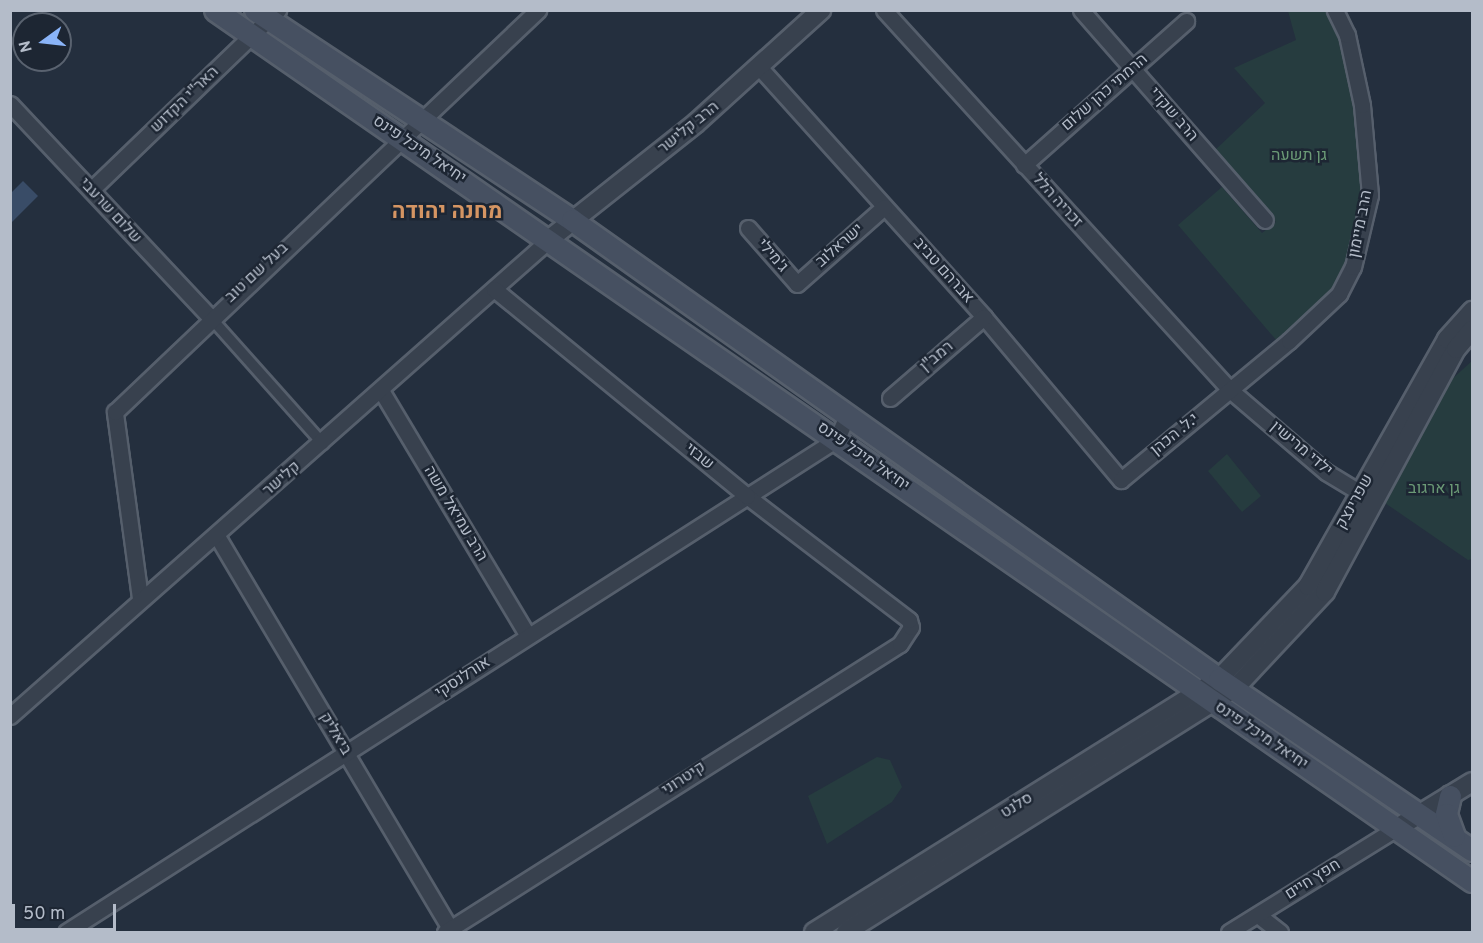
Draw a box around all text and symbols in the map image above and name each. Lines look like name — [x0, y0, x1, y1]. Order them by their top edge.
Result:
north arrow — [12, 12, 72, 72]
text: N — [15, 38, 38, 54]
street label: הרמתי כהן שלום — [1058, 50, 1152, 136]
street label: האר"י הקדוש — [147, 63, 223, 137]
street label: הרב שקדי — [1144, 84, 1202, 146]
street label: הרב קלישר — [655, 98, 723, 158]
street label: יחיאל מיכל פינס — [369, 112, 469, 188]
park label: גן תשעה — [1271, 146, 1327, 166]
street label: זכריה הלל — [1028, 170, 1086, 232]
street label: שלום שרעבי — [75, 174, 145, 248]
street label: הרב מיימון — [1345, 188, 1377, 260]
district label: מחנה יהודה — [392, 200, 502, 226]
street label: ישראלוב — [812, 220, 868, 272]
street label: אברהם טביב — [909, 234, 977, 308]
street label: ג'מילי — [752, 236, 792, 276]
street label: בעל שם טוב — [221, 239, 293, 307]
street label: רמב"ן — [916, 338, 958, 376]
street label: י.ל. הכהן — [1147, 410, 1203, 460]
street label: יחיאל מיכל פינס — [813, 418, 913, 496]
street label: ילדי מרישין — [1266, 418, 1336, 480]
street label: שבזי — [681, 440, 717, 474]
street label: קלישר — [259, 457, 305, 501]
street label: הרב עמיאל משה — [419, 463, 491, 565]
street label: שפרינצק — [1332, 471, 1378, 533]
park label: גן ארגוב — [1408, 479, 1460, 499]
street label: אורלנסקי — [432, 653, 494, 703]
street label: יחיאל מיכל פינס — [1211, 698, 1311, 774]
street label: ביאליק — [315, 709, 355, 759]
street label: קיטרוני — [659, 758, 709, 800]
street label: סלנט — [997, 789, 1037, 823]
street label: חפץ חיים — [1282, 856, 1344, 904]
scale bar — [15, 892, 118, 930]
text: 50 m — [23, 903, 65, 926]

